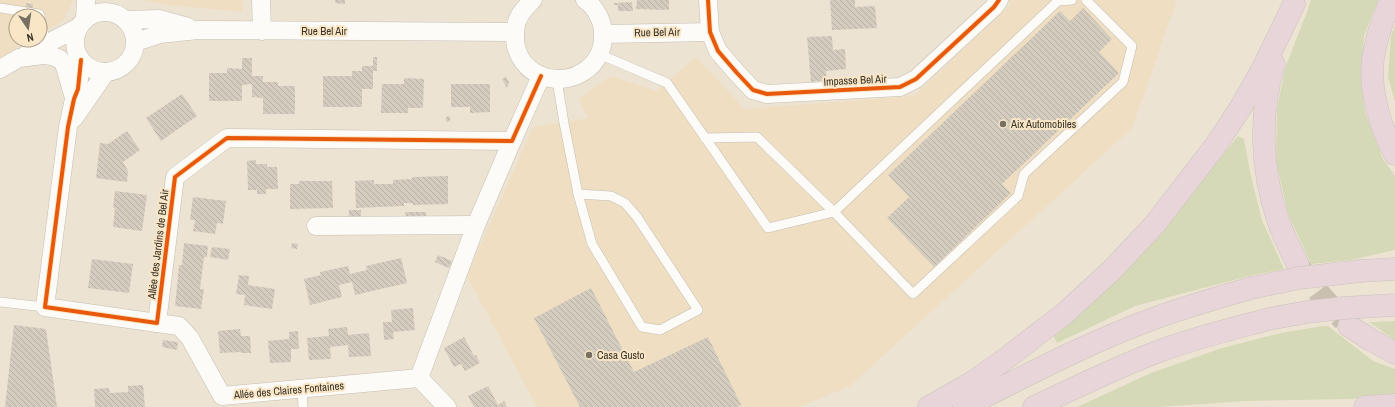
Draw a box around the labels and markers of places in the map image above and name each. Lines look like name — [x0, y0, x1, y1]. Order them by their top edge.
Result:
place label: Aix Automobiles — [1010, 117, 1077, 131]
marker: Aix Automobiles — [998, 119, 1008, 129]
place label: Casa Gusto — [597, 348, 645, 362]
marker: Casa Gusto — [584, 350, 594, 360]

